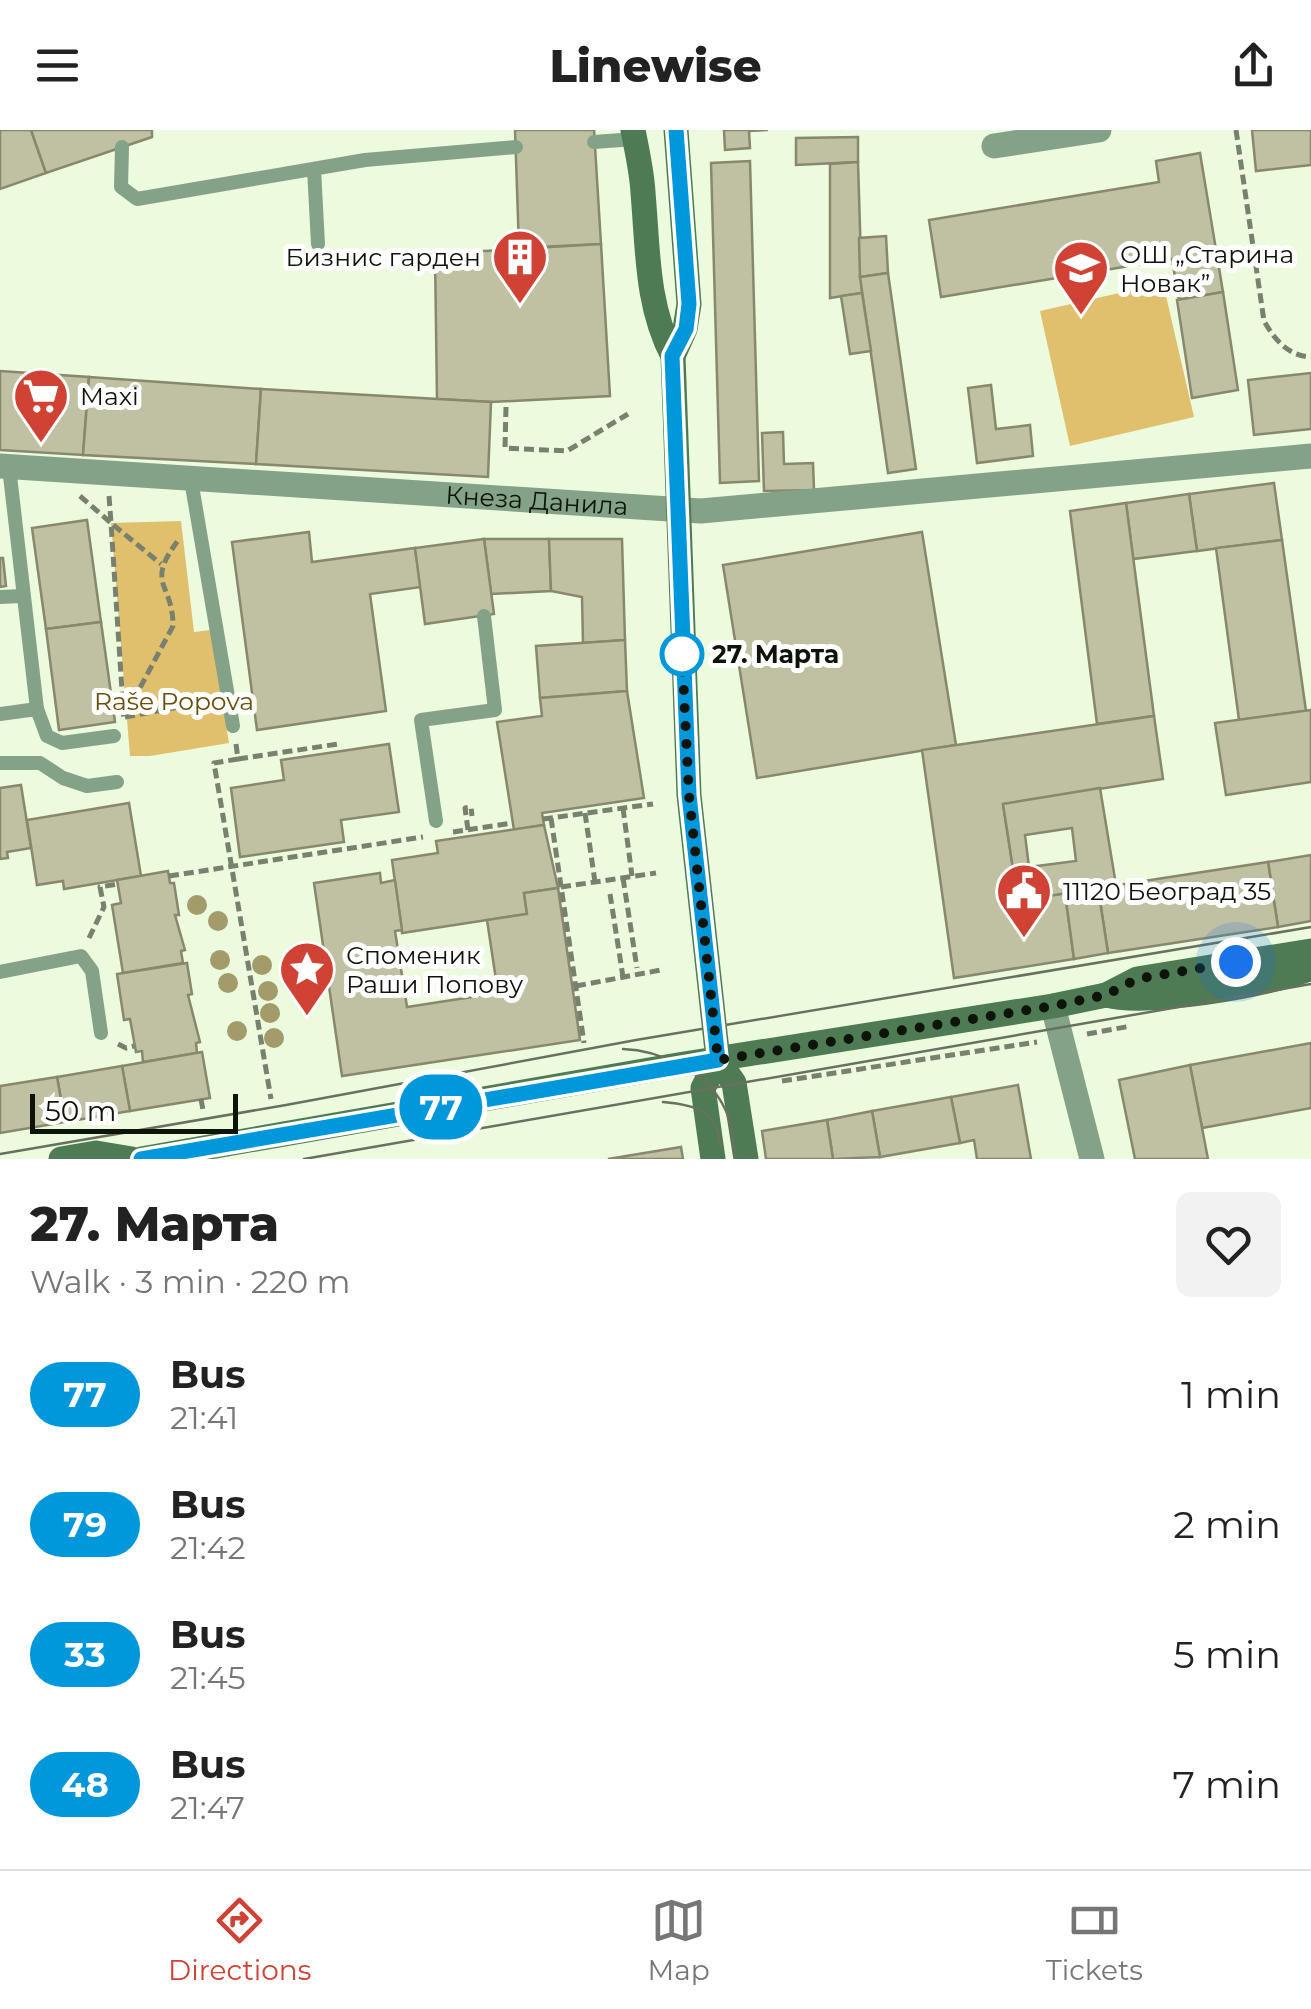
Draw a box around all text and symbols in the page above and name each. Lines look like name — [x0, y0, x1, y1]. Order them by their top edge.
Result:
icon: menu — [30, 38, 85, 93]
text: Linewise — [549, 38, 762, 93]
icon: share — [1226, 38, 1281, 93]
building icon: Бизнис гарден — [490, 227, 550, 306]
school or university icon: ОШ „Старина Новак” — [1051, 238, 1111, 317]
place label: ОШ „Старина Новак” — [1120, 239, 1294, 298]
place label: Бизнис гарден — [285, 242, 481, 272]
supermarket icon: Maxi — [11, 366, 71, 445]
place label: Maxi — [80, 381, 139, 411]
street label: Кнеза Данила — [445, 480, 629, 521]
marker: 27. Марта — [661, 633, 703, 675]
place label: 27. Марта — [712, 639, 839, 669]
park label: Raše Popova — [94, 686, 254, 716]
public building icon: 11120 Београд 35 — [994, 861, 1054, 940]
place label: 11120 Београд 35 — [1063, 876, 1271, 906]
your location — [1211, 937, 1261, 987]
place icon: Споменик Раши Попову — [277, 939, 337, 1018]
place label: Споменик Раши Попову — [346, 940, 523, 999]
line badge: 77 — [396, 1074, 486, 1140]
text: 77 — [419, 1086, 463, 1129]
scale bar — [30, 1089, 238, 1134]
text: 50 m — [45, 1094, 116, 1128]
button: heart — [1176, 1192, 1281, 1297]
text: 27. Марта — [30, 1195, 279, 1253]
text: Walk · 3 min · 220 m — [30, 1262, 351, 1301]
text: Bus — [170, 1351, 245, 1398]
text: 1 min — [1181, 1371, 1281, 1418]
text: 77 — [63, 1373, 107, 1416]
text: 21:41 — [170, 1398, 238, 1437]
text: Bus — [170, 1481, 245, 1528]
text: 2 min — [1173, 1501, 1281, 1548]
text: 79 — [63, 1503, 107, 1546]
text: 21:42 — [170, 1528, 246, 1567]
text: Bus — [170, 1611, 245, 1658]
text: 5 min — [1173, 1631, 1281, 1678]
text: 33 — [64, 1633, 106, 1676]
text: 21:45 — [170, 1658, 246, 1697]
text: Bus — [170, 1741, 245, 1788]
text: 7 min — [1172, 1761, 1281, 1808]
text: 48 — [61, 1763, 109, 1806]
text: 21:47 — [170, 1788, 245, 1827]
tab: Directions — [168, 1893, 311, 1987]
tab: Map — [647, 1893, 710, 1987]
tab: Tickets — [1046, 1893, 1143, 1987]

